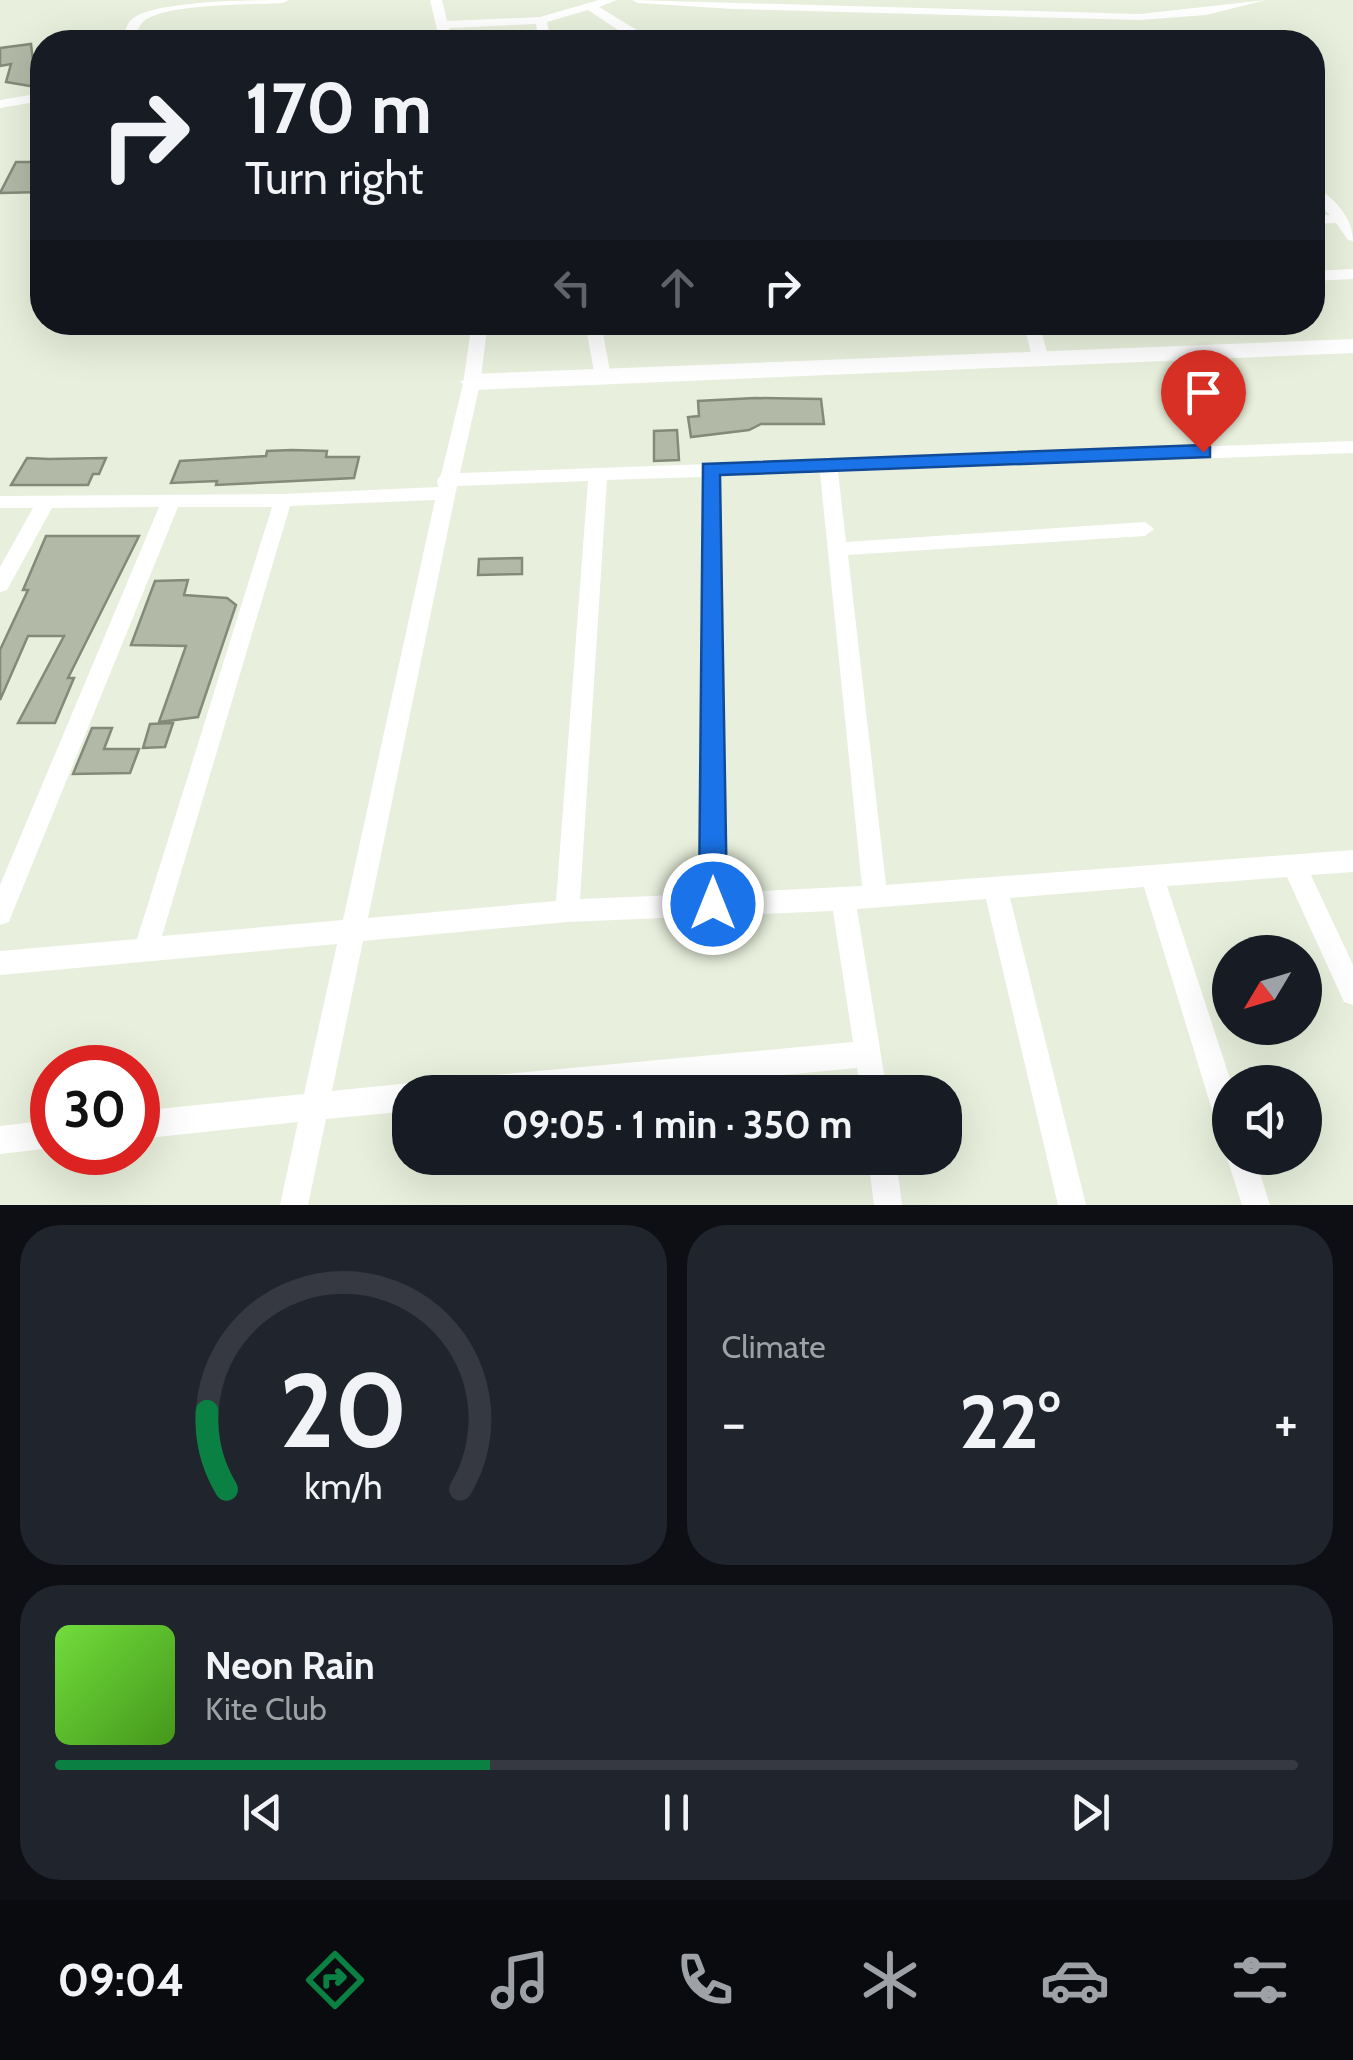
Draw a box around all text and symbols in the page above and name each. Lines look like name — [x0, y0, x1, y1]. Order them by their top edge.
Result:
text: 170 m — [245, 65, 432, 151]
icon: right — [80, 70, 210, 200]
text: Turn right — [245, 151, 424, 205]
icon: left — [545, 260, 600, 315]
icon: ahead — [650, 260, 705, 315]
icon: right — [755, 260, 810, 315]
pin — [1161, 350, 1246, 453]
icon: arrive — [1176, 365, 1231, 420]
position arrow — [661, 852, 765, 956]
north arrow — [1212, 935, 1322, 1045]
map controls — [1212, 935, 1322, 1175]
speed limit sign: 30 — [30, 1045, 160, 1175]
button: sound — [1212, 1065, 1322, 1175]
text: 09:05 · 1 min · 350 m — [502, 1101, 852, 1148]
text: Climate — [722, 1327, 826, 1366]
text: 20 — [279, 1347, 407, 1473]
text: 22° — [959, 1376, 1060, 1467]
text: − — [722, 1389, 746, 1456]
text: + — [1274, 1389, 1298, 1456]
text: km/h — [304, 1465, 382, 1508]
text: Neon Rain — [205, 1642, 375, 1689]
text: Kite Club — [205, 1689, 327, 1728]
icon: previous — [235, 1785, 290, 1840]
icon: pause — [649, 1785, 704, 1840]
icon: next — [1063, 1785, 1118, 1840]
icon: directions — [300, 1945, 370, 2015]
icon: music — [485, 1945, 555, 2015]
icon: phone — [670, 1945, 740, 2015]
icon: climate — [855, 1945, 925, 2015]
icon: car — [1040, 1945, 1110, 2015]
icon: filters — [1225, 1945, 1295, 2015]
text: 09:04 — [58, 1953, 184, 2007]

